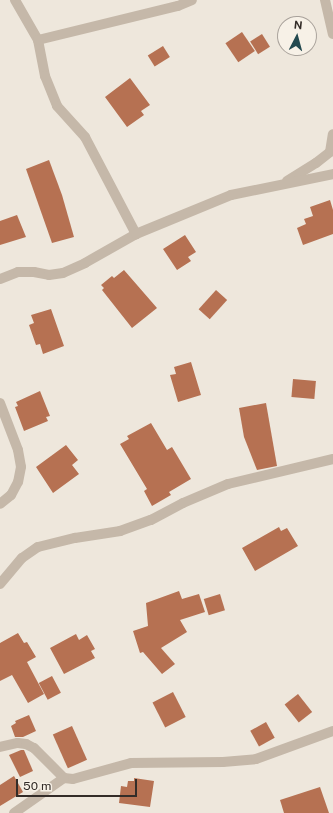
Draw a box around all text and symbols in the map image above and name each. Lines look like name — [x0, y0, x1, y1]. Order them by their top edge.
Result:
north arrow — [277, 16, 317, 56]
text: N — [293, 19, 303, 31]
scale bar — [18, 771, 139, 797]
text: 50 m — [23, 779, 51, 793]

